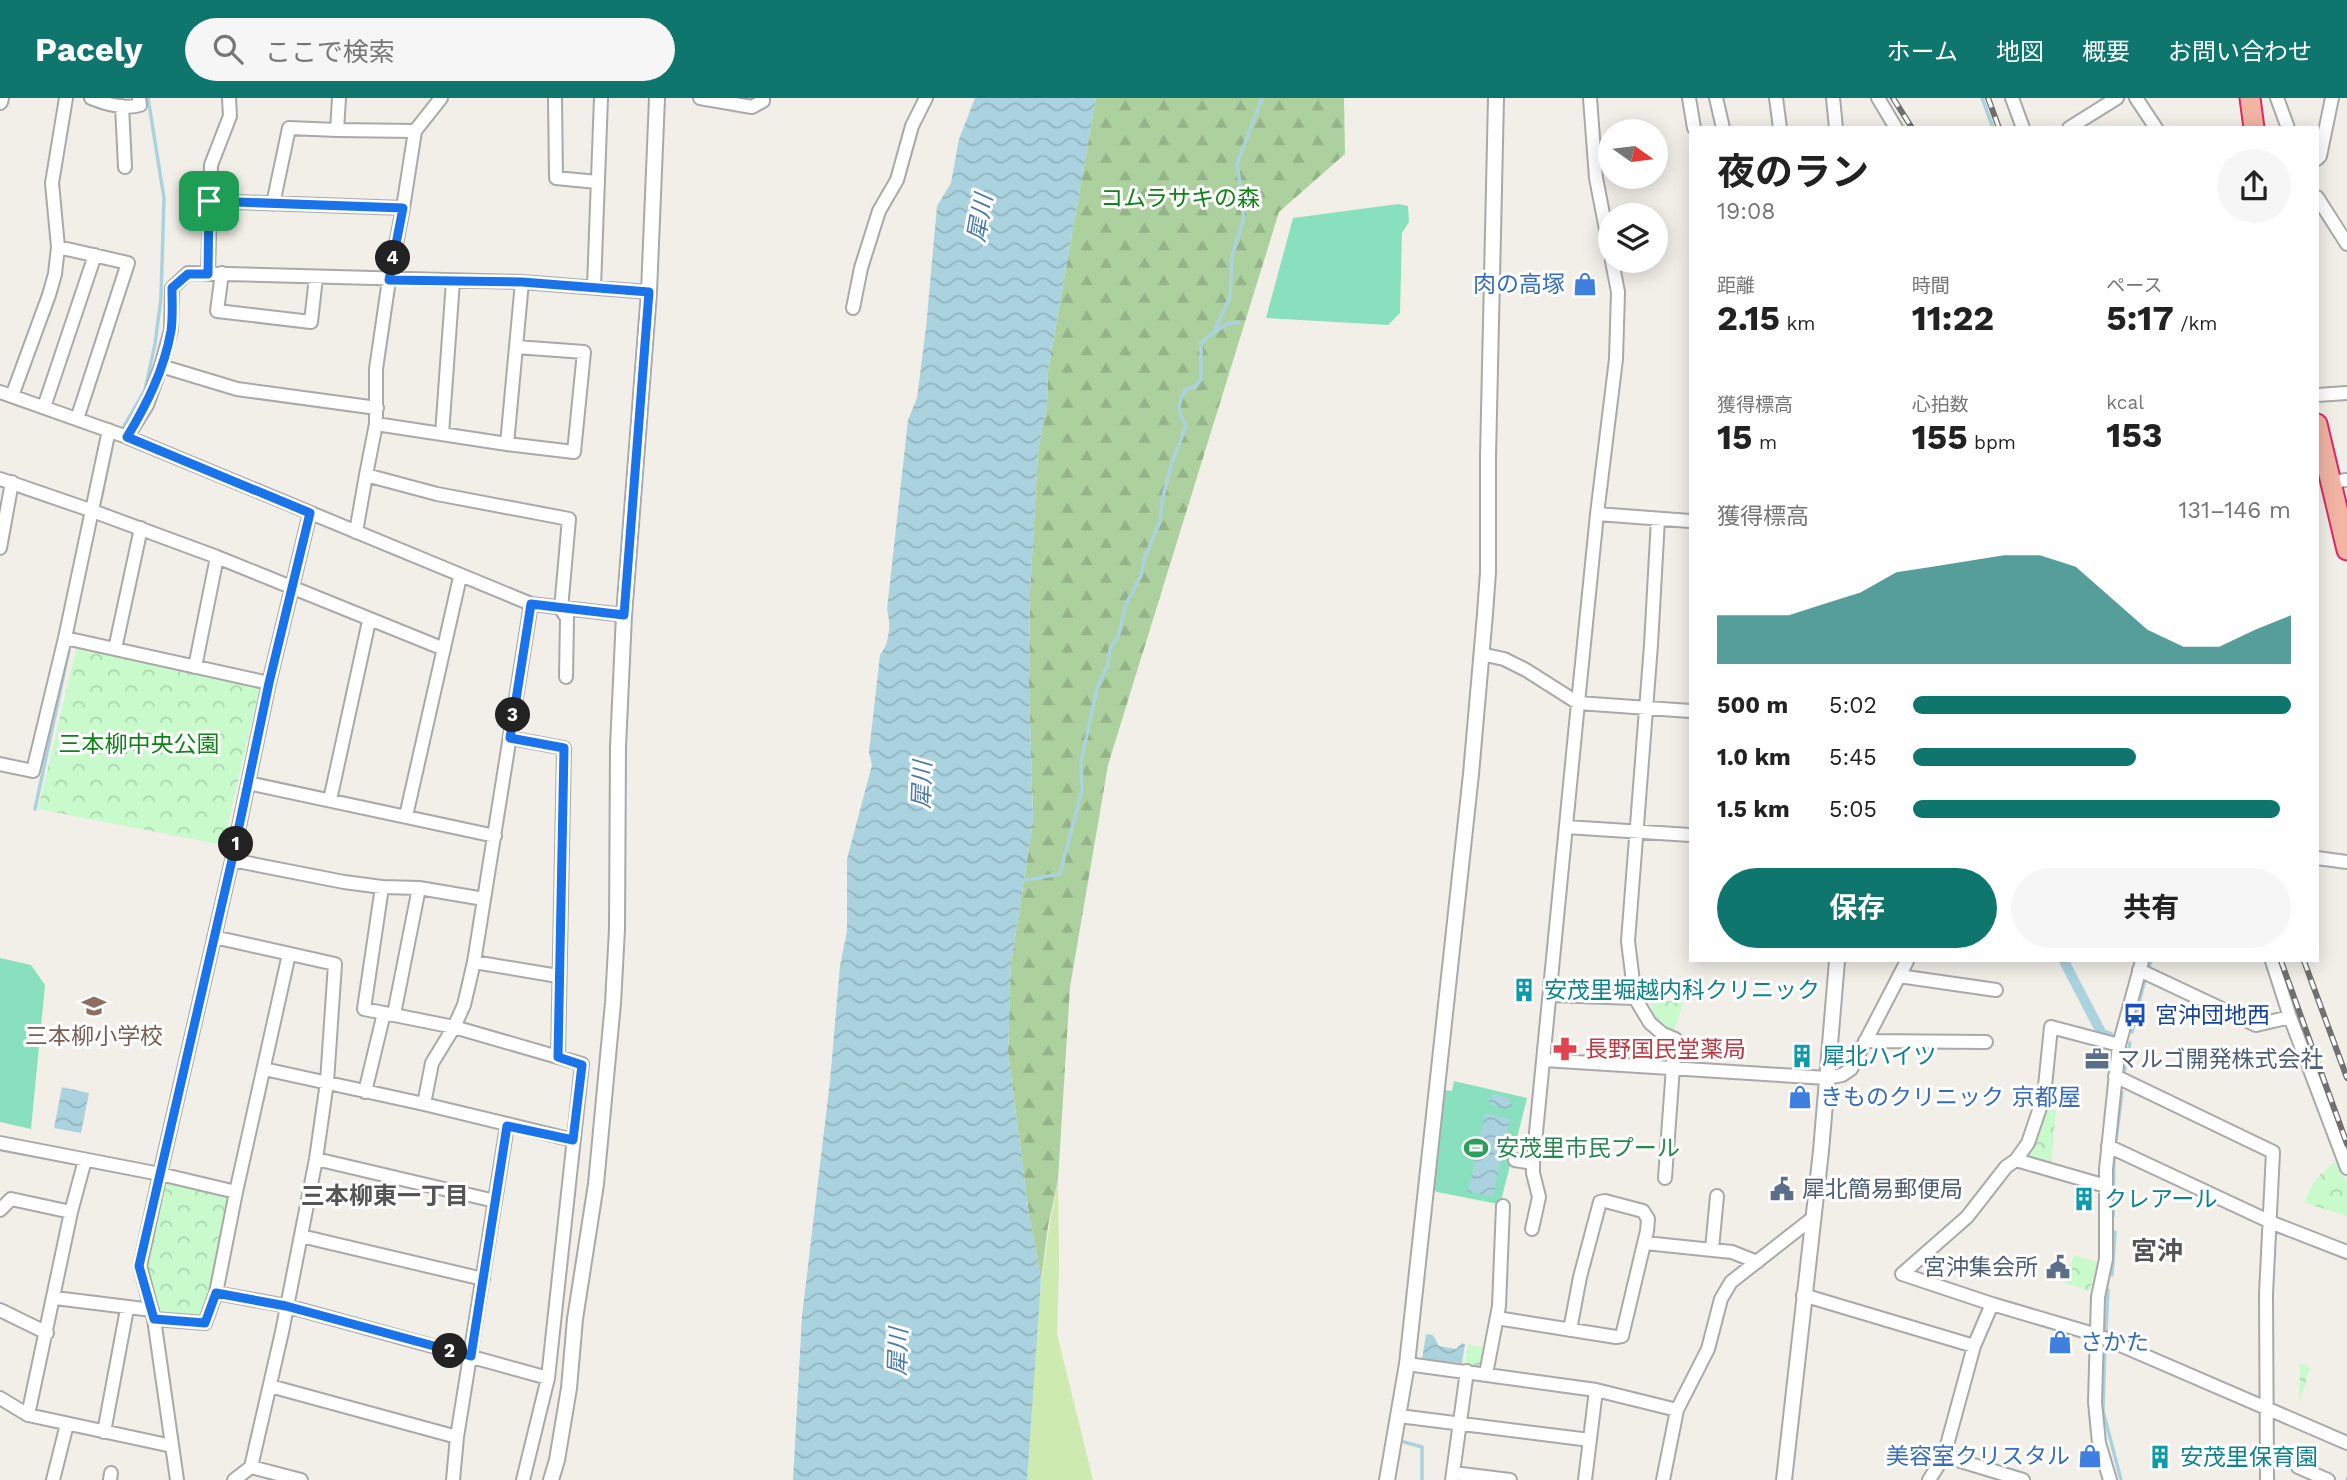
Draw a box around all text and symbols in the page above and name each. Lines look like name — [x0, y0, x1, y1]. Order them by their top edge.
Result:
search box — [185, 18, 675, 81]
text: Pacely — [35, 30, 143, 69]
icon: search — [209, 30, 247, 68]
text: ここで検索 — [265, 37, 395, 67]
text: ホーム — [1887, 38, 1958, 66]
text: 地図 — [1996, 38, 2044, 66]
text: 概要 — [2082, 38, 2130, 66]
text: お問い合わせ — [2168, 38, 2312, 66]
north arrow — [1598, 119, 1668, 189]
map controls — [1598, 119, 1668, 273]
button: share — [2217, 149, 2291, 223]
text: 夜のラン — [1717, 150, 1869, 194]
pin — [179, 171, 239, 231]
icon: arrive — [190, 182, 228, 220]
park label: コムラサキの森 — [1100, 185, 1260, 212]
water label: 犀川 — [962, 189, 998, 244]
text: 19:08 — [1717, 198, 1775, 225]
button: layers — [1598, 203, 1668, 273]
pin: 4 — [376, 240, 410, 276]
text: 4 — [386, 246, 399, 269]
shop icon: 肉の高塚 — [1571, 270, 1599, 298]
place label: 肉の高塚 — [1473, 271, 1565, 298]
text: 距離 — [1717, 274, 1755, 297]
text: 時間 — [1912, 274, 1950, 297]
text: ペース — [2106, 274, 2162, 297]
text: 2.15 — [1717, 297, 1780, 339]
text: 11:22 — [1912, 297, 1994, 339]
text: 5:17 — [2106, 297, 2174, 339]
text: km — [1780, 312, 1815, 335]
text: /km — [2174, 312, 2217, 335]
text: kcal — [2106, 391, 2144, 414]
text: 獲得標高 — [1717, 393, 1793, 416]
text: 心拍数 — [1912, 393, 1969, 416]
text: 153 — [2106, 414, 2163, 456]
text: 15 — [1717, 416, 1753, 458]
text: 155 — [1912, 416, 1968, 458]
text: m — [1753, 431, 1777, 454]
text: bpm — [1968, 431, 2016, 454]
text: 131–146 m — [2179, 497, 2291, 524]
text: 獲得標高 — [1717, 503, 1809, 530]
text: 500 m — [1717, 692, 1788, 719]
text: 5:02 — [1829, 692, 1877, 719]
pin: 3 — [496, 698, 530, 732]
text: 3 — [507, 703, 518, 726]
park label: 三本柳中央公園 — [59, 731, 220, 758]
text: 1.0 km — [1717, 744, 1791, 771]
text: 5:45 — [1829, 744, 1877, 771]
water label: 犀川 — [907, 758, 937, 809]
text: 1.5 km — [1717, 796, 1790, 823]
text: 5:05 — [1829, 796, 1877, 823]
pin: 1 — [218, 826, 254, 862]
text: 1 — [231, 832, 240, 855]
button: 保存 — [1717, 868, 1997, 948]
button: 共有 — [2011, 868, 2291, 948]
building icon: 安茂里堀越内科クリニック — [1510, 976, 1538, 1004]
place label: 安茂里堀越内科クリニック — [1544, 977, 1820, 1004]
school or university icon: 三本柳小学校 — [80, 992, 108, 1020]
bus stop icon: 宮沖団地西 — [2121, 1001, 2149, 1029]
place label: 宮沖団地西 — [2155, 1002, 2270, 1029]
place label: 三本柳小学校 — [25, 1023, 163, 1050]
pharmacy icon: 長野国民堂薬局 — [1551, 1035, 1579, 1063]
place label: 長野国民堂薬局 — [1585, 1036, 1746, 1063]
building icon: 犀北ハイツ — [1788, 1042, 1816, 1070]
place label: 犀北ハイツ — [1822, 1043, 1937, 1070]
office icon: マルゴ開発株式会社 — [2083, 1045, 2111, 1073]
place label: マルゴ開発株式会社 — [2117, 1046, 2324, 1073]
shop icon: きものクリニック 京都屋 — [1786, 1083, 1814, 1111]
place label: きものクリニック 京都屋 — [1820, 1084, 2081, 1111]
sports icon: 安茂里市民プール — [1462, 1134, 1490, 1162]
place label: 安茂里市民プール — [1496, 1135, 1680, 1162]
public building icon: 犀北簡易郵便局 — [1768, 1175, 1796, 1203]
place label: 犀北簡易郵便局 — [1802, 1176, 1963, 1203]
district label: 三本柳東一丁目 — [301, 1182, 469, 1210]
building icon: クレアール — [2070, 1185, 2098, 1213]
place label: クレアール — [2104, 1186, 2218, 1213]
district label: 宮沖 — [2131, 1236, 2183, 1266]
public building icon: 宮沖集会所 — [2044, 1253, 2072, 1281]
place label: 宮沖集会所 — [1923, 1254, 2038, 1281]
water label: 犀川 — [883, 1325, 913, 1376]
shop icon: さかた — [2046, 1328, 2074, 1356]
place label: さかた — [2080, 1329, 2149, 1356]
pin: 2 — [433, 1334, 468, 1368]
text: 2 — [444, 1339, 455, 1362]
shop icon: 美容室クリスタル — [2076, 1442, 2104, 1470]
place label: 美容室クリスタル — [1886, 1443, 2070, 1470]
building icon: 安茂里保育園 — [2146, 1443, 2174, 1471]
place label: 安茂里保育園 — [2180, 1444, 2318, 1471]

